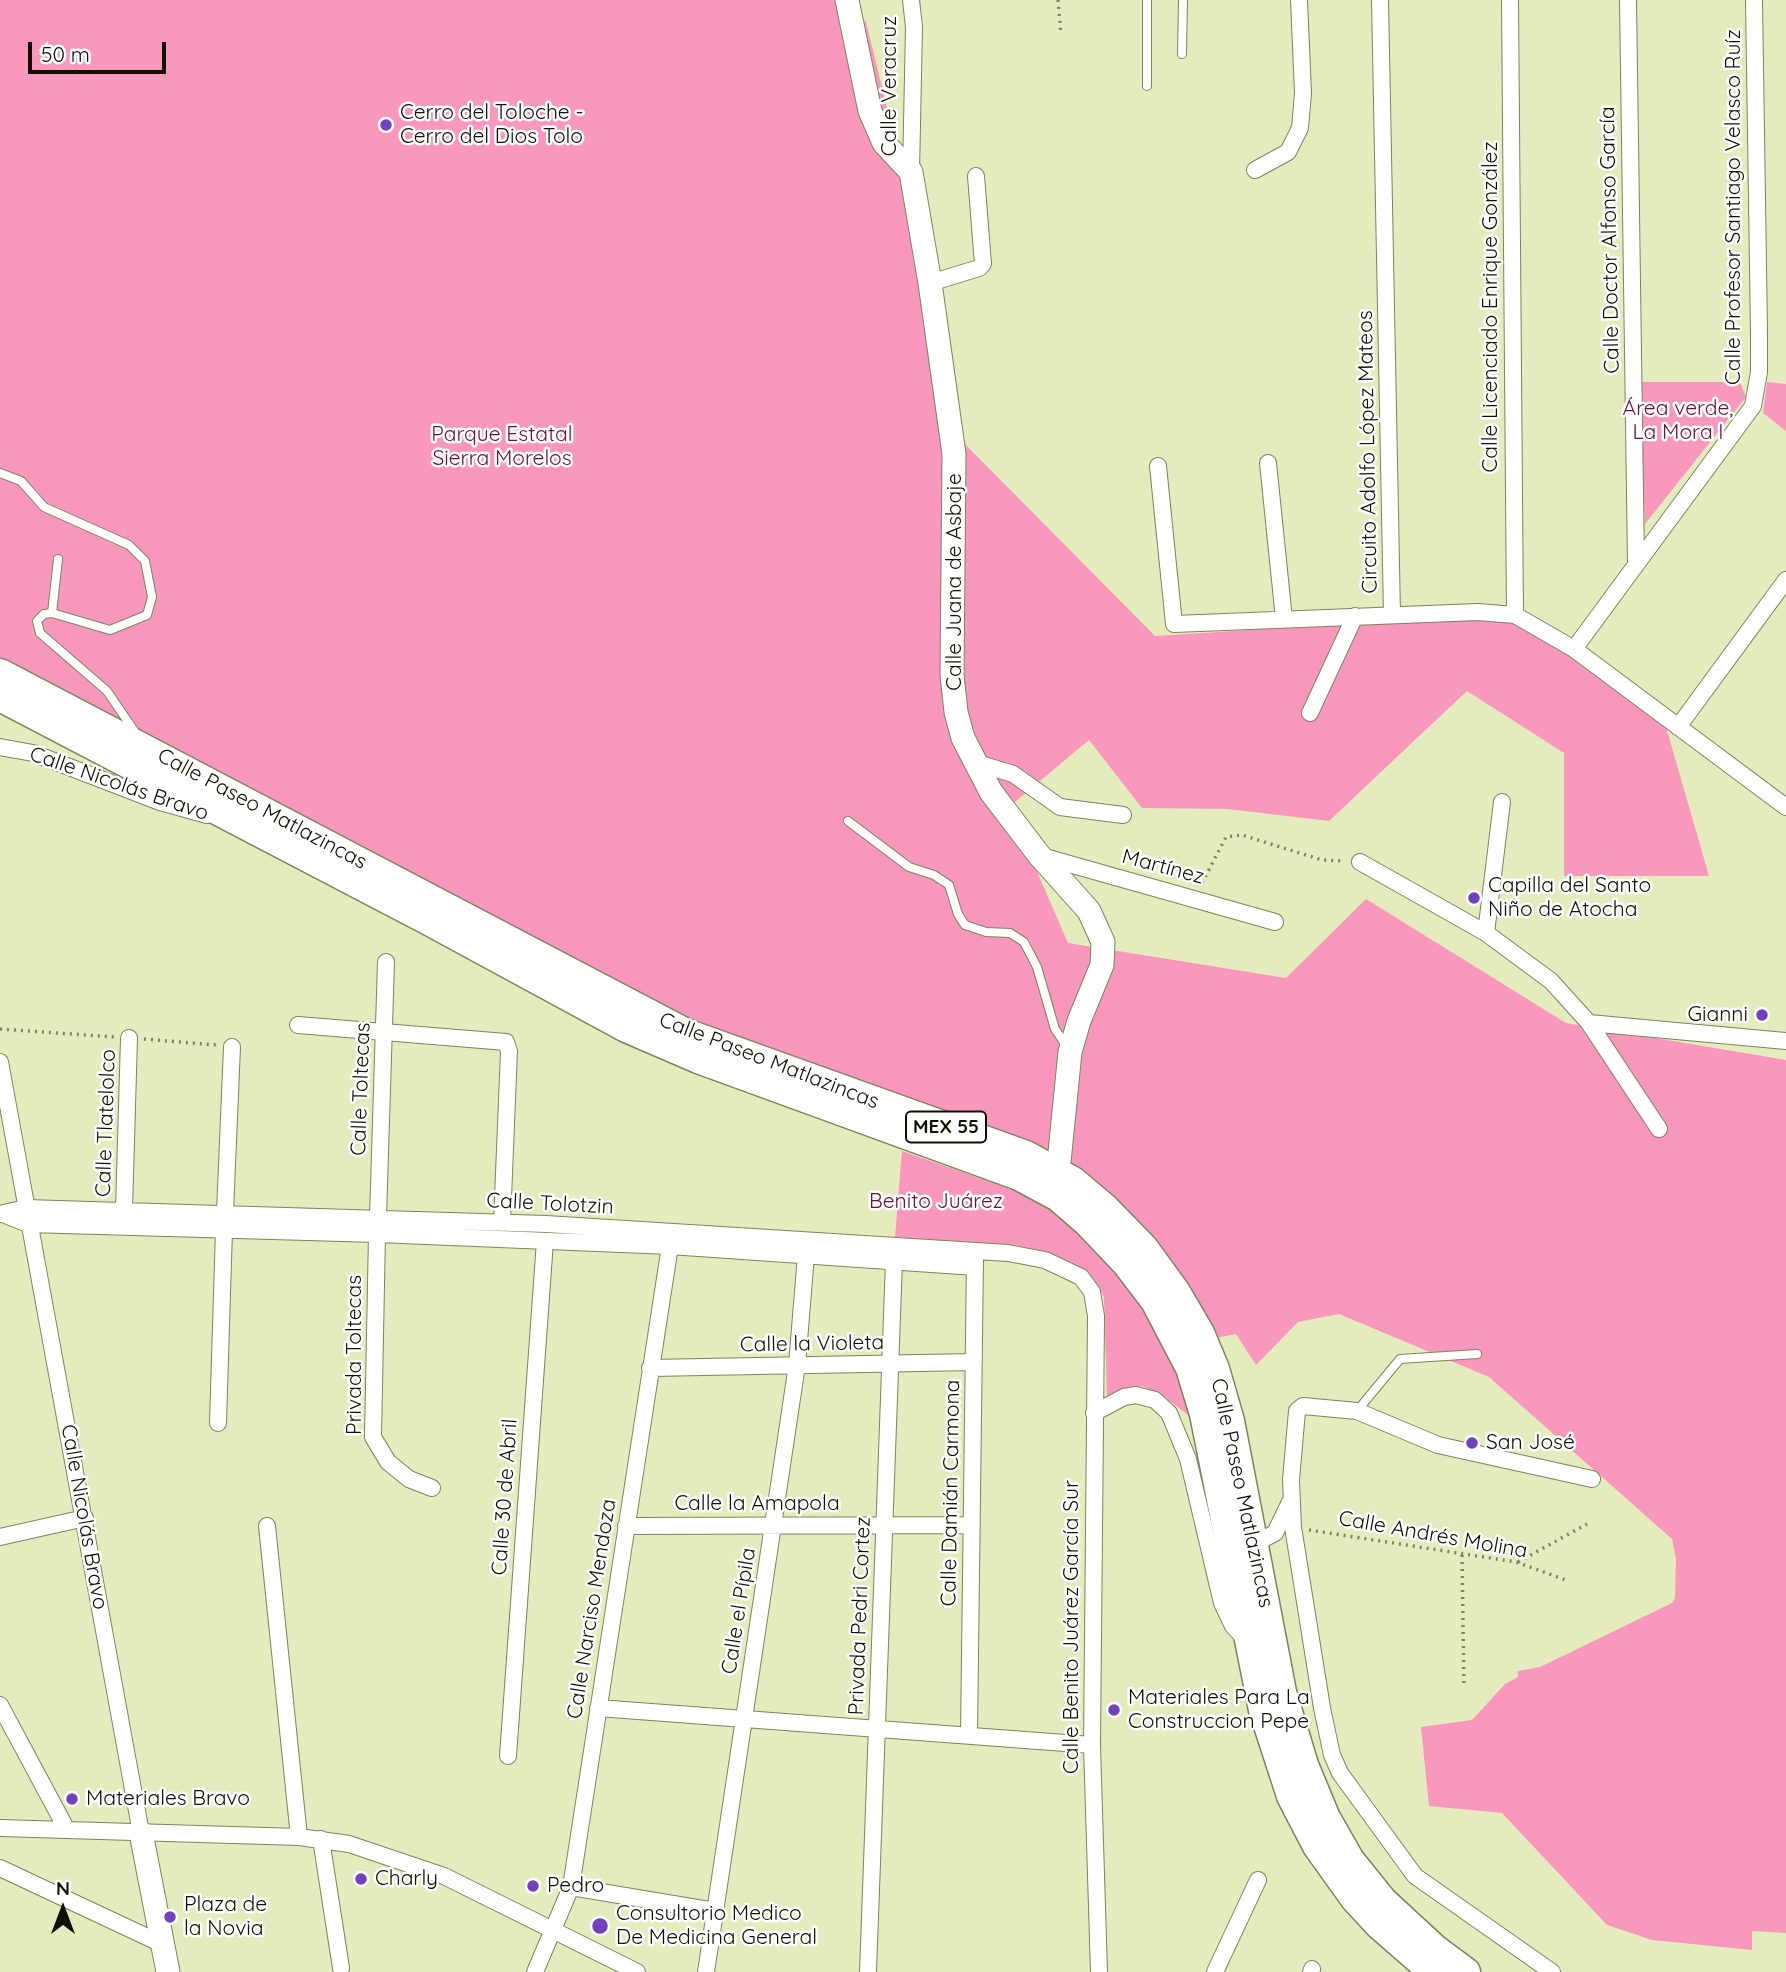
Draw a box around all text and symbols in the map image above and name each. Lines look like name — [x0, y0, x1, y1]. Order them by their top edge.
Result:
street label: Calle Veracruz — [877, 16, 903, 156]
scale bar — [32, 28, 170, 72]
street label: Calle Profesor Santiago Velasco Ruíz — [1721, 29, 1747, 385]
text: 50 m — [41, 41, 90, 67]
place label: Cerro del Toloche - Cerro del Dios Tolo — [400, 100, 584, 150]
street label: Calle Doctor Alfonso García — [1595, 106, 1625, 374]
marker: Cerro del Toloche - Cerro del Dios Tolo — [378, 117, 394, 133]
street label: Calle Licenciado Enrique González — [1478, 142, 1504, 472]
street label: Circuito Adolfo López Mateos — [1353, 310, 1383, 594]
park label: Área verde, La Mora I — [1623, 396, 1733, 446]
park label: Parque Estatal Sierra Morelos — [431, 422, 573, 472]
street label: Calle Juana de Asbaje — [942, 473, 968, 691]
street label: Calle Nicolás Bravo — [26, 742, 212, 826]
street label: Calle Paseo Matlazincas — [153, 743, 371, 875]
street label: Martínez — [1119, 844, 1207, 890]
place label: Capilla del Santo Niño de Atocha — [1488, 873, 1651, 923]
marker: Capilla del Santo Niño de Atocha — [1466, 890, 1482, 906]
place label: Gianni — [1687, 1002, 1748, 1028]
street label: Calle Paseo Matlazincas — [655, 1007, 883, 1115]
marker: Gianni — [1754, 1007, 1770, 1023]
street label: Calle Toltecas — [346, 1022, 376, 1156]
street label: Calle Tlatelolco — [91, 1049, 121, 1197]
road number: MEX 55 — [906, 1112, 986, 1142]
street label: Calle Tolotzin — [486, 1188, 614, 1220]
park label: Benito Juárez — [869, 1189, 1003, 1215]
street label: Privada Toltecas — [342, 1275, 368, 1435]
street label: Calle la Violeta — [740, 1330, 884, 1358]
street label: Calle Paseo Matlazincas — [1205, 1376, 1279, 1610]
street label: Calle Damián Carmona — [936, 1379, 966, 1607]
street label: Calle 30 de Abril — [487, 1418, 523, 1576]
street label: Calle Nicolás Bravo — [55, 1422, 113, 1612]
place label: San José — [1486, 1430, 1575, 1456]
marker: San José — [1464, 1435, 1480, 1451]
street label: Calle Benito Juárez García Sur — [1059, 1480, 1085, 1774]
street label: Calle la Amapola — [674, 1491, 840, 1517]
street label: Calle Narciso Mendoza — [562, 1497, 622, 1721]
street label: Calle Andrés Molina — [1337, 1506, 1529, 1564]
street label: Privada Pedri Cortez — [844, 1516, 876, 1716]
street label: Calle el Pípila — [717, 1546, 761, 1676]
place label: Materiales Para La Construccion Pepe — [1128, 1685, 1310, 1735]
marker: Materiales Para La Construccion Pepe — [1106, 1702, 1122, 1718]
place label: Materiales Bravo — [86, 1786, 250, 1812]
marker: Materiales Bravo — [64, 1791, 80, 1807]
place label: Charly — [375, 1866, 438, 1892]
marker: Charly — [353, 1871, 369, 1887]
place label: Pedro — [547, 1873, 604, 1899]
north arrow — [28, 1874, 98, 1944]
text: N — [56, 1876, 70, 1900]
marker: Pedro — [525, 1878, 541, 1894]
place label: Plaza de la Novia — [184, 1892, 267, 1942]
place label: Consultorio Medico De Medicina General — [616, 1901, 817, 1951]
marker: Plaza de la Novia — [162, 1909, 178, 1925]
marker: Consultorio Medico De Medicina General — [590, 1916, 610, 1936]

